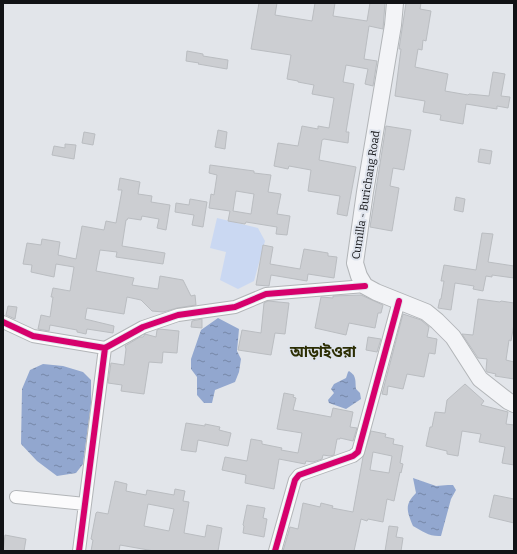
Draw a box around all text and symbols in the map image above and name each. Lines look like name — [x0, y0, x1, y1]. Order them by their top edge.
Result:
street label: Cumilla - Burichang Road — [349, 129, 383, 260]
district label: আড়াইওরা — [289, 343, 357, 361]

